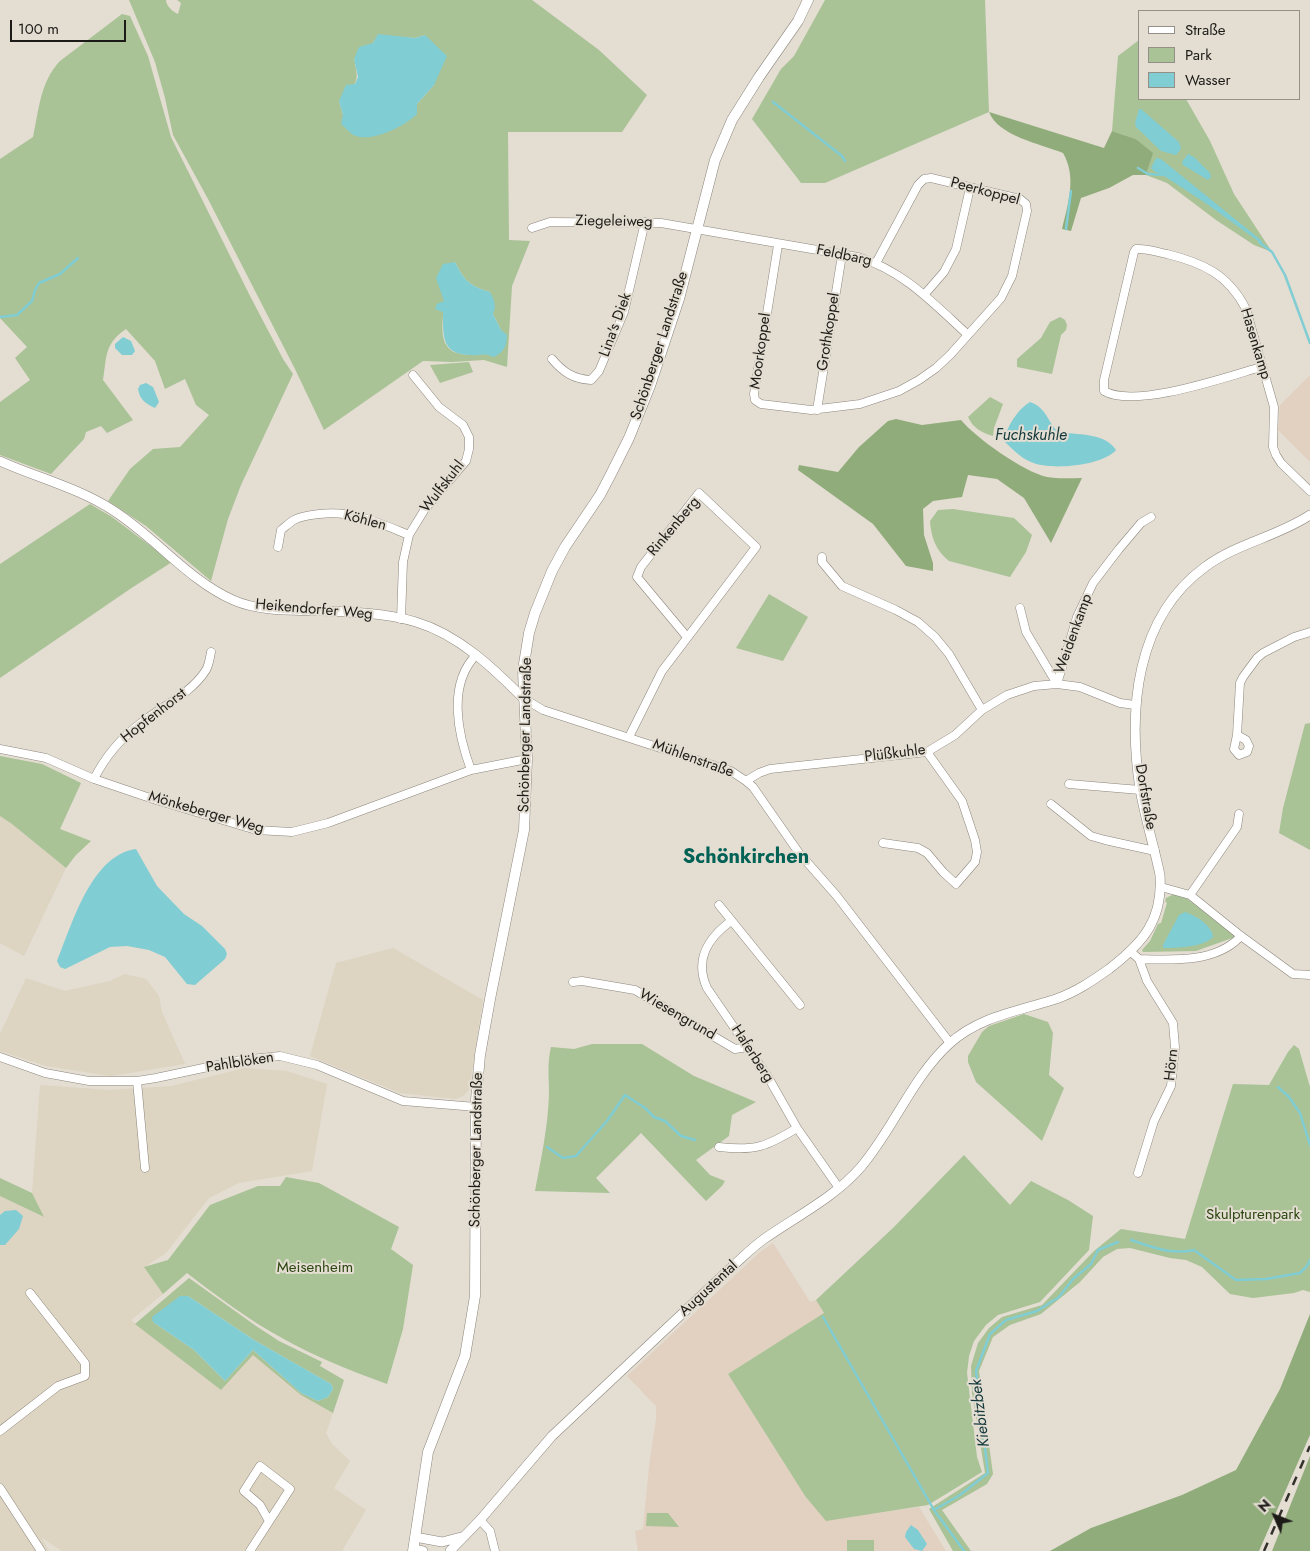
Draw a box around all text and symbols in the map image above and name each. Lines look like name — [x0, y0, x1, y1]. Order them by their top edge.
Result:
scale bar — [12, 10, 129, 42]
legend — [1138, 10, 1300, 100]
text: 100 m — [18, 18, 59, 40]
text: Straße — [1185, 19, 1225, 41]
text: Park — [1185, 44, 1212, 66]
text: Wasser — [1185, 69, 1231, 91]
street label: Peerkoppel — [948, 174, 1022, 210]
street label: Ziegeleiweg — [575, 212, 653, 232]
street label: Feldbarg — [815, 241, 873, 271]
street label: Schönberger Landstraße — [627, 269, 693, 423]
street label: Lina's Diek — [596, 290, 636, 360]
street label: Grothkoppel — [814, 292, 844, 372]
street label: Hasenkamp — [1236, 306, 1274, 382]
street label: Moorkoppel — [747, 312, 775, 390]
water label: Fuchskuhle — [995, 426, 1067, 446]
street label: Wulfskuhl — [417, 457, 469, 517]
street label: Rinkenberg — [644, 494, 704, 560]
street label: Köhlen — [342, 507, 388, 535]
street label: Weidenkamp — [1051, 592, 1097, 676]
street label: Heikendorfer Weg — [255, 596, 373, 624]
street label: Schönberger Landstraße — [516, 657, 536, 813]
street label: Hopfenhorst — [118, 685, 190, 747]
street label: Mühlenstraße — [650, 736, 736, 782]
street label: Plüßkuhle — [863, 741, 927, 767]
street label: Dorfstraße — [1130, 763, 1160, 831]
street label: Mönkeberger Weg — [146, 788, 266, 838]
district label: Schönkirchen — [683, 846, 809, 870]
street label: Wiesengrund — [635, 986, 719, 1044]
street label: Haferberg — [727, 1022, 777, 1086]
street label: Hörn — [1161, 1048, 1183, 1082]
street label: Pahlblöken — [205, 1049, 275, 1077]
street label: Schönberger Landstraße — [467, 1072, 487, 1228]
park label: Skulpturenpark — [1206, 1206, 1300, 1224]
street label: Augustental — [676, 1257, 742, 1321]
park label: Meisenheim — [277, 1259, 353, 1277]
water label: Kiebitzbek — [967, 1378, 995, 1448]
north arrow — [1250, 1491, 1300, 1541]
text: N — [1253, 1495, 1275, 1517]

